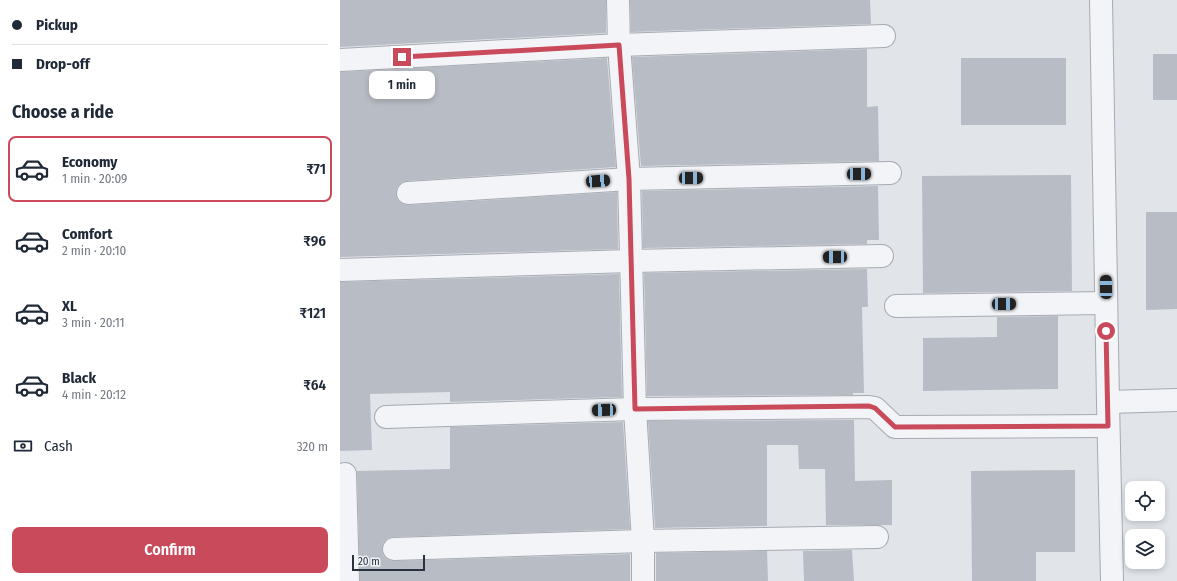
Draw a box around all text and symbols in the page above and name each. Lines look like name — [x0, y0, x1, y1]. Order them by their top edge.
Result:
text: Pickup — [36, 16, 78, 34]
route end — [393, 48, 411, 66]
text: Drop-off — [36, 55, 90, 73]
callout: 1 min — [369, 71, 435, 99]
text: 1 min — [388, 77, 416, 92]
text: Choose a ride — [12, 101, 114, 123]
icon: car — [14, 151, 50, 187]
text: Economy — [62, 153, 117, 171]
text: ₹71 — [306, 160, 326, 178]
car — [847, 168, 871, 180]
text: 1 min · 20:09 — [62, 171, 127, 186]
car — [679, 172, 703, 184]
car — [586, 174, 610, 188]
icon: car — [14, 223, 50, 259]
text: Comfort — [62, 225, 113, 243]
text: ₹96 — [303, 232, 326, 250]
text: 2 min · 20:10 — [62, 243, 126, 258]
car — [823, 251, 847, 263]
car — [1100, 275, 1112, 299]
icon: car — [14, 295, 50, 331]
text: XL — [62, 297, 77, 315]
car — [992, 298, 1016, 310]
text: ₹121 — [300, 304, 326, 322]
text: 3 min · 20:11 — [62, 315, 125, 330]
route start — [1097, 322, 1115, 340]
icon: car — [14, 367, 50, 403]
text: Black — [62, 369, 96, 387]
text: ₹64 — [303, 376, 326, 394]
text: 4 min · 20:12 — [62, 387, 126, 402]
car — [592, 404, 616, 416]
icon: cash — [12, 435, 34, 457]
text: Cash — [44, 437, 73, 455]
text: 320 m — [297, 439, 328, 454]
map controls — [1125, 481, 1165, 569]
button: locate — [1125, 481, 1165, 521]
button: Confirm — [12, 527, 328, 573]
button: layers — [1125, 529, 1165, 569]
scale bar — [352, 553, 425, 572]
text: 20 m — [358, 555, 380, 568]

